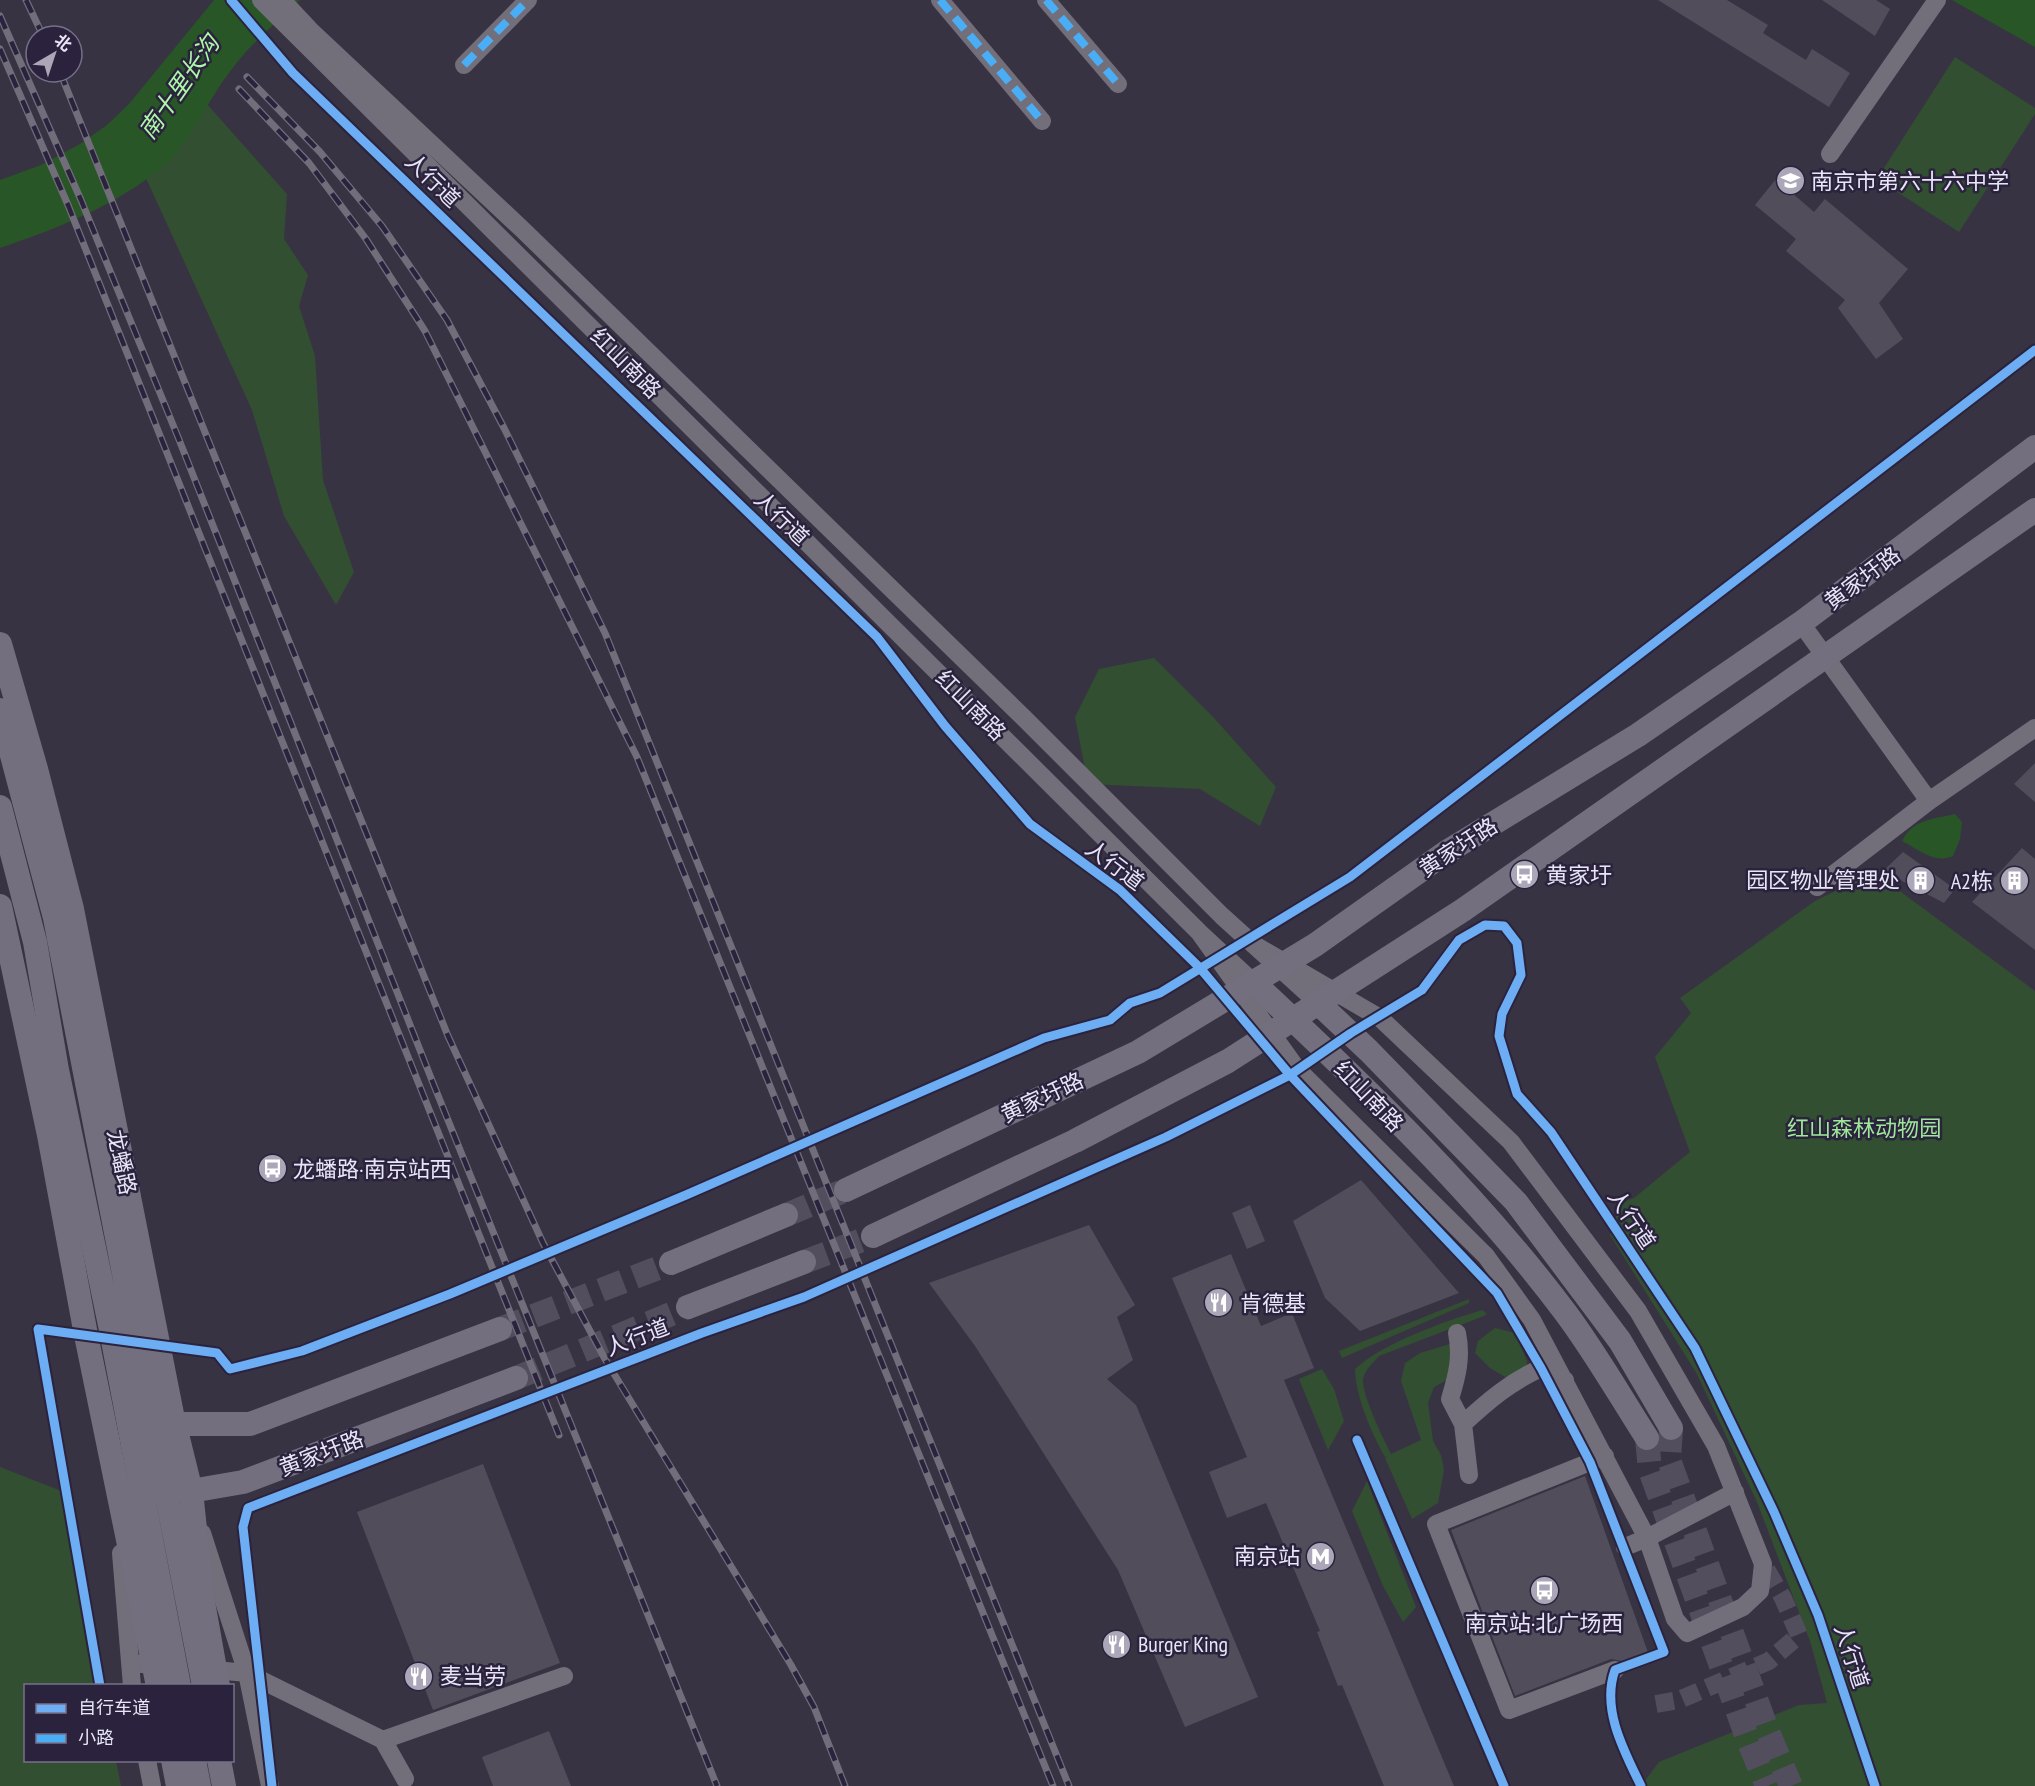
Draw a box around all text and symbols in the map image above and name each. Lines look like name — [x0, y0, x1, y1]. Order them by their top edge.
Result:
north arrow — [24, 24, 84, 84]
water label: 南十里长沟 — [132, 27, 228, 145]
text: 北 — [51, 30, 76, 55]
street label: 人行道 — [400, 147, 466, 213]
school or university icon: 南京市第六十六中学 — [1774, 165, 1806, 197]
place label: 南京市第六十六中学 — [1811, 167, 2009, 195]
street label: 红山南路 — [585, 322, 667, 404]
street label: 人行道 — [749, 485, 815, 551]
street label: 黄家圩路 — [1818, 540, 1906, 616]
street label: 红山南路 — [930, 664, 1012, 746]
street label: 黄家圩路 — [1413, 811, 1503, 883]
street label: 人行道 — [1080, 834, 1150, 896]
bus stop icon: 黄家圩 — [1509, 859, 1541, 891]
place label: 黄家圩 — [1546, 861, 1612, 889]
building icon: 园区物业管理处 — [1905, 864, 1937, 896]
building icon: A2栋 — [1998, 865, 2030, 897]
place label: 园区物业管理处 — [1746, 866, 1900, 894]
place label: A2栋 — [1951, 867, 1993, 895]
street label: 红山南路 — [1328, 1055, 1410, 1137]
street label: 黄家圩路 — [996, 1066, 1088, 1128]
park label: 红山森林动物园 — [1787, 1114, 1941, 1142]
street label: 龙蟠路 — [101, 1127, 143, 1197]
bus stop icon: 龙蟠路·南京站西 — [256, 1153, 288, 1185]
place label: 龙蟠路·南京站西 — [293, 1155, 452, 1183]
street label: 人行道 — [1602, 1184, 1662, 1254]
restaurant icon: 肯德基 — [1203, 1287, 1235, 1319]
place label: 肯德基 — [1240, 1289, 1306, 1317]
street label: 人行道 — [601, 1312, 673, 1362]
street label: 黄家圩路 — [275, 1424, 367, 1482]
metro station icon: 南京站 — [1305, 1540, 1337, 1572]
place label: 南京站 — [1234, 1542, 1300, 1570]
bus stop icon: 南京站·北广场西 — [1528, 1575, 1560, 1607]
place label: 南京站·北广场西 — [1465, 1609, 1623, 1637]
street label: 人行道 — [1828, 1620, 1876, 1692]
restaurant icon: Burger King — [1101, 1628, 1133, 1660]
place label: Burger King — [1138, 1630, 1228, 1658]
restaurant icon: 麦当劳 — [403, 1660, 435, 1692]
place label: 麦当劳 — [440, 1662, 506, 1690]
legend — [24, 1684, 234, 1762]
text: 自行车道 — [78, 1696, 150, 1719]
text: 小路 — [78, 1726, 114, 1749]

